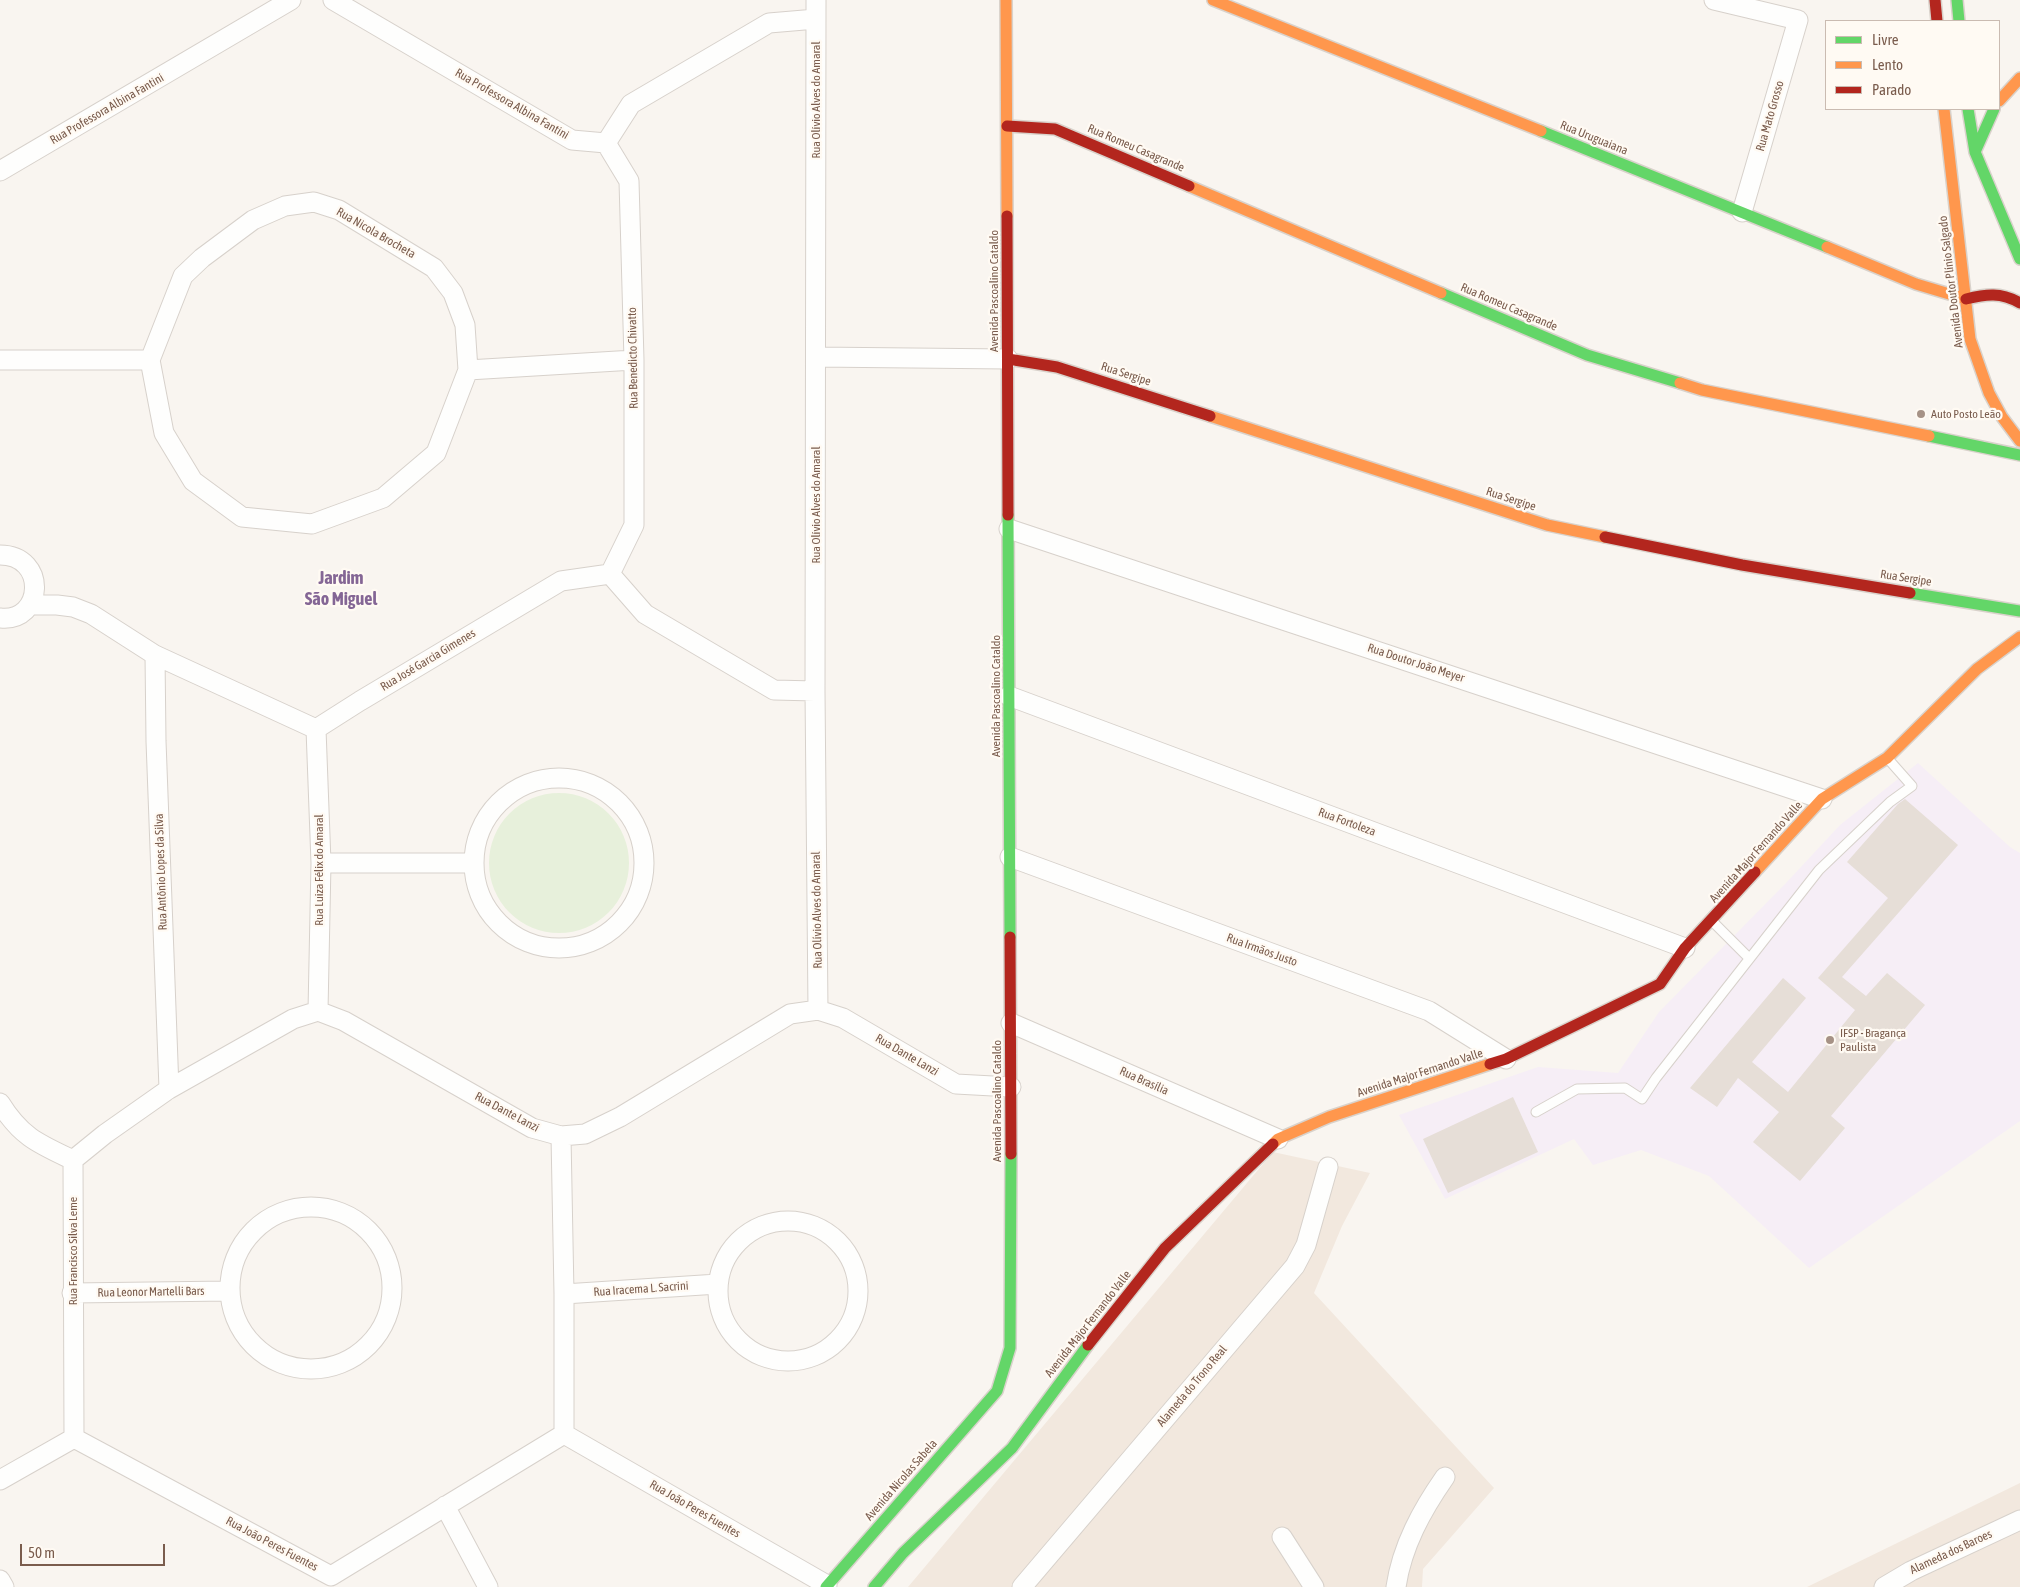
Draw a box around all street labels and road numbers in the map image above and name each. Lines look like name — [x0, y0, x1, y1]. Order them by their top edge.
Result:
street label: Rua Olívio Alves do Amaral — [809, 41, 823, 159]
street label: Rua Professora Albina Fantini — [453, 66, 571, 142]
street label: Rua Professora Albina Fantini — [48, 71, 166, 147]
street label: Rua Mato Grosso — [1753, 79, 1787, 153]
street label: Rua Uruguaiana — [1558, 118, 1630, 158]
street label: Rua Romeu Casagrande — [1085, 121, 1187, 175]
street label: Rua Nicola Brocheta — [334, 205, 418, 261]
street label: Avenida Doutor Plínio Salgado — [1936, 215, 1966, 349]
street label: Avenida Pascoalino Cataldo — [987, 230, 1001, 352]
street label: Rua Romeu Casagrande — [1458, 280, 1560, 334]
street label: Rua Benedicto Chivatto — [625, 307, 641, 409]
street label: Rua Sergipe — [1099, 359, 1153, 389]
street label: Rua Olívio Alves do Amaral — [809, 446, 823, 564]
street label: Rua Sergipe — [1484, 484, 1538, 514]
street label: Rua Sergipe — [1879, 567, 1933, 589]
street label: Rua José Garcia Gimenes — [378, 626, 478, 694]
street label: Avenida Pascoalino Cataldo — [989, 635, 1003, 757]
street label: Rua Doutor João Meyer — [1366, 641, 1466, 685]
street label: Avenida Major Fernando Valle — [1707, 798, 1805, 906]
street label: Rua Fortoleza — [1316, 805, 1378, 839]
street label: Rua Antônio Lopes da Silva — [152, 813, 170, 931]
street label: Rua Luiza Félix do Amaral — [312, 814, 326, 926]
street label: Rua Olívio Alves do Amaral — [809, 851, 825, 969]
street label: Rua Irmãos Justo — [1225, 931, 1299, 969]
street label: Rua Dante Lanzi — [873, 1031, 941, 1079]
street label: Avenida Pascoalino Cataldo — [990, 1040, 1004, 1162]
street label: Avenida Major Fernando Valle — [1355, 1046, 1485, 1100]
street label: Rua Brasília — [1117, 1064, 1171, 1098]
street label: Rua Dante Lanzi — [472, 1089, 542, 1135]
street label: Rua Francisco Silva Leme — [66, 1197, 80, 1305]
street label: Avenida Major Fernando Valle — [1042, 1268, 1134, 1380]
street label: Rua Iracema L. Sacrini — [593, 1279, 689, 1299]
street label: Rua Leonor Martelli Bars — [97, 1284, 205, 1300]
street label: Alameda do Trono Real — [1154, 1342, 1230, 1430]
street label: Avenida Nicolas Sabela — [862, 1437, 940, 1523]
street label: Rua João Peres Fuentes — [647, 1477, 743, 1541]
street label: Rua João Peres Fuentes — [223, 1514, 321, 1574]
street label: Alameda dos Baroes — [1908, 1527, 1994, 1577]

